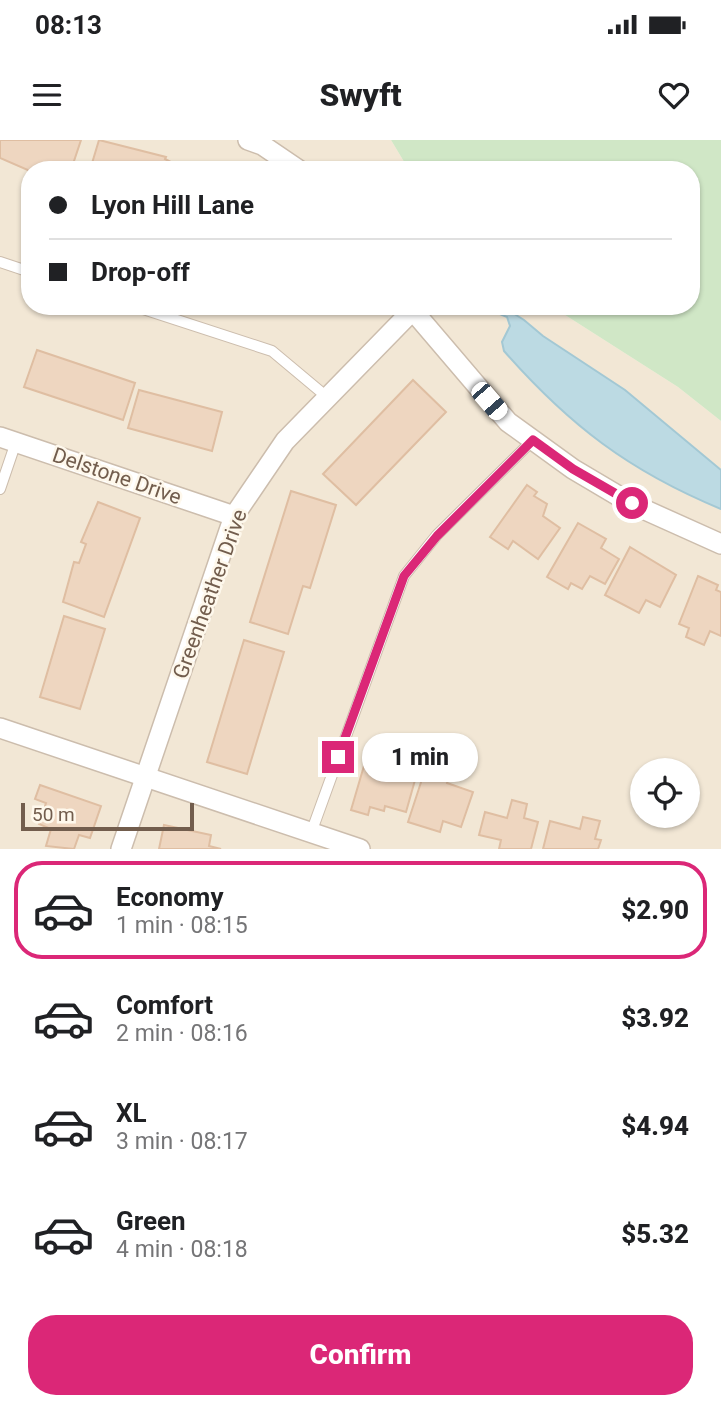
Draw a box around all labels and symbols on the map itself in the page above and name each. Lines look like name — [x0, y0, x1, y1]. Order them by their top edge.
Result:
car — [468, 378, 511, 424]
street label: Delstone Drive — [49, 443, 185, 509]
route start — [616, 487, 648, 519]
street label: Greenheather Drive — [168, 506, 252, 682]
callout: 1 min — [362, 732, 478, 782]
route end — [322, 741, 354, 773]
scale bar — [21, 800, 194, 832]

